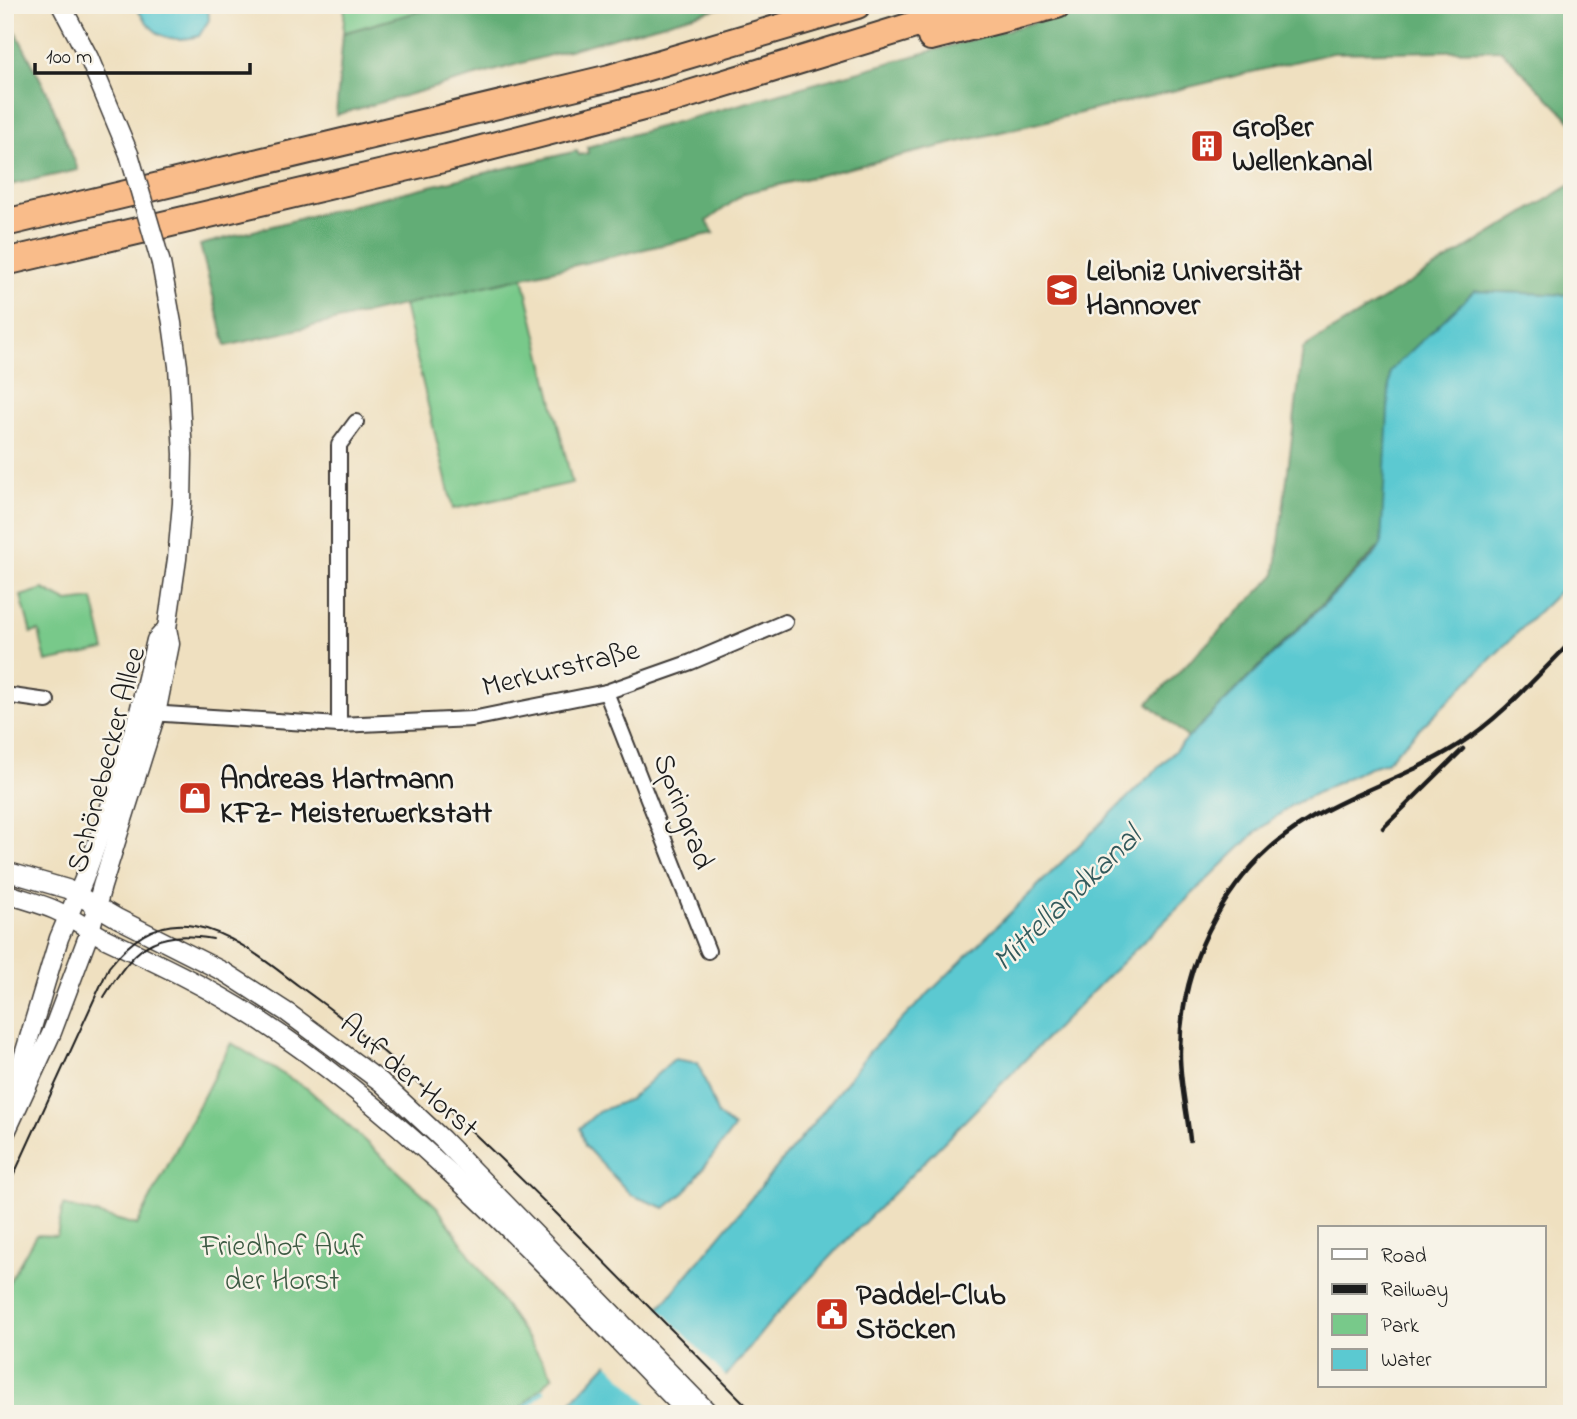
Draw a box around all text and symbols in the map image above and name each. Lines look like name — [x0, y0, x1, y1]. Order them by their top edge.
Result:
scale bar — [35, 32, 250, 76]
text: 100 m — [46, 43, 92, 73]
place label: Großer Wellenkanal — [1232, 107, 1372, 185]
building icon: Großer Wellenkanal — [1188, 127, 1226, 165]
place label: Leibniz Universität Hannover — [1086, 251, 1303, 329]
school or university icon: Leibniz Universität Hannover — [1043, 271, 1081, 309]
street label: Merkurstraße — [478, 629, 645, 711]
street label: Schönebecker Allee — [57, 642, 159, 878]
street label: Springrad — [640, 748, 724, 876]
place label: Andreas Hartmann KFZ- Meisterwerkstatt — [220, 759, 493, 837]
shop icon: Andreas Hartmann KFZ- Meisterwerkstatt — [176, 779, 214, 817]
water label: Mittellandkanal — [982, 814, 1156, 984]
street label: Auf der Horst — [329, 1004, 487, 1150]
park label: Friedhof Auf der Horst — [200, 1226, 363, 1304]
legend — [1318, 1226, 1546, 1388]
text: Road — [1381, 1242, 1427, 1272]
place label: Paddel-Club Stöcken — [856, 1275, 1006, 1353]
text: Railway — [1381, 1276, 1448, 1308]
public building icon: Paddel-Club Stöcken — [813, 1295, 851, 1333]
text: Park — [1381, 1312, 1420, 1342]
text: Water — [1381, 1346, 1432, 1376]

